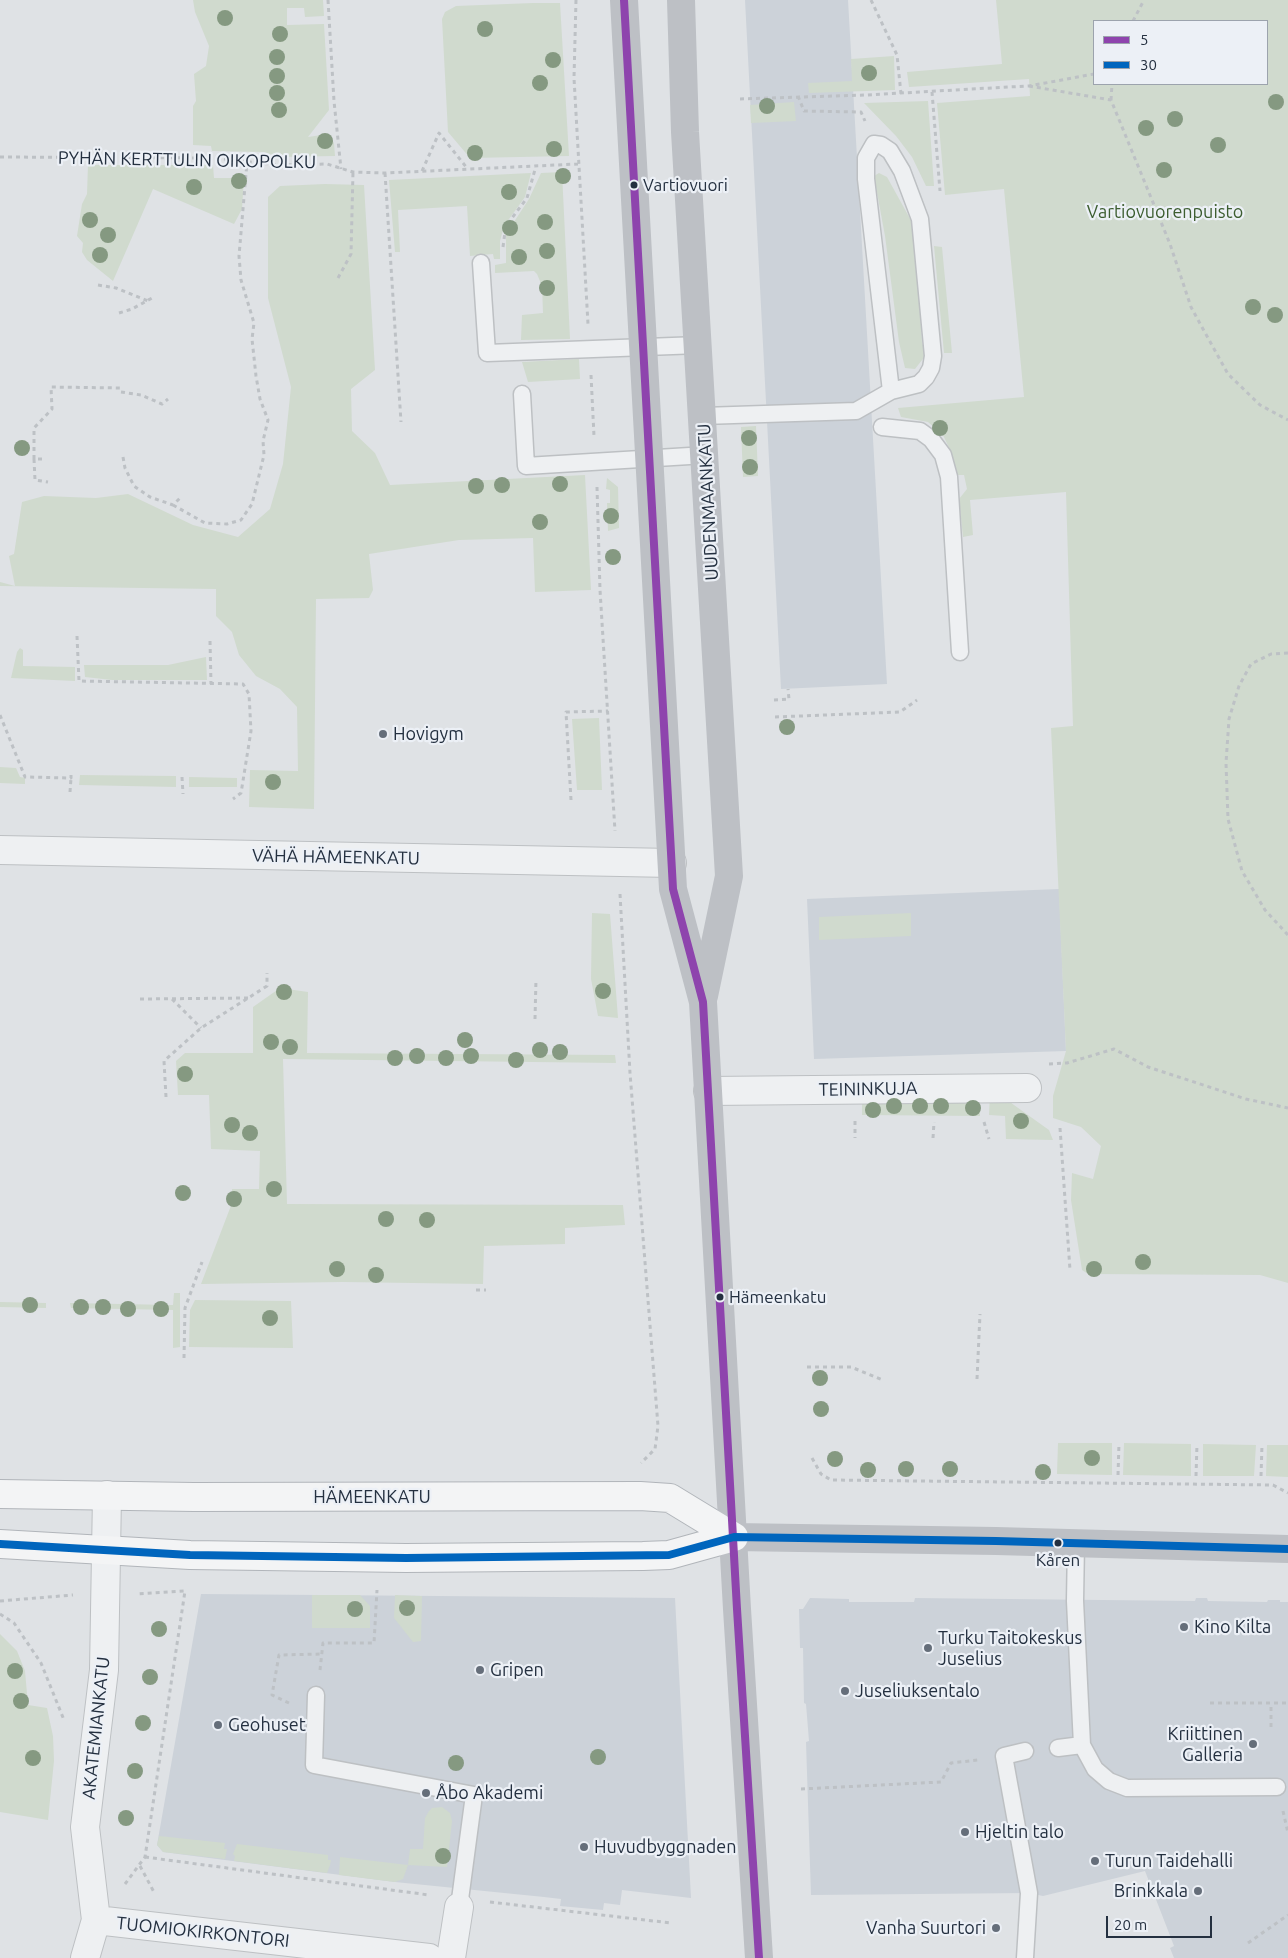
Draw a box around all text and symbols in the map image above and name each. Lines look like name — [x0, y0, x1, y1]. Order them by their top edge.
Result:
legend — [1093, 20, 1268, 85]
text: 5 — [1140, 31, 1148, 48]
text: 30 — [1140, 56, 1157, 73]
street label: PYHÄN KERTTULIN OIKOPOLKU — [58, 147, 316, 173]
place label: Vartiovuori — [643, 175, 728, 195]
marker: Vartiovuori — [629, 180, 639, 190]
park label: Vartiovuorenpuisto — [1087, 201, 1243, 223]
street label: UUDENMAANKATU — [693, 423, 723, 581]
place label: Hovigym — [393, 723, 464, 745]
marker: Hovigym — [377, 728, 389, 740]
street label: VÄHÄ HÄMEENKATU — [252, 845, 420, 869]
street label: TEININKUJA — [818, 1077, 918, 1101]
place label: Hämeenkatu — [729, 1287, 826, 1307]
marker: Hämeenkatu — [715, 1292, 725, 1302]
street label: HÄMEENKATU — [313, 1486, 431, 1508]
marker: Kåren — [1053, 1538, 1063, 1548]
place label: Kåren — [1036, 1550, 1080, 1570]
place label: Kino Kilta — [1194, 1616, 1271, 1638]
marker: Kino Kilta — [1178, 1621, 1190, 1633]
place label: Turku Taitokeskus Juselius — [938, 1627, 1082, 1670]
marker: Turku Taitokeskus Juselius — [922, 1642, 934, 1654]
street label: AKATEMIANKATU — [78, 1656, 114, 1800]
place label: Gripen — [490, 1659, 544, 1681]
marker: Gripen — [474, 1664, 486, 1676]
place label: Juseliuksentalo — [855, 1680, 980, 1702]
marker: Juseliuksentalo — [839, 1685, 851, 1697]
place label: Geohuset — [228, 1714, 306, 1736]
marker: Geohuset — [212, 1719, 224, 1731]
place label: Kriittinen Galleria — [1167, 1723, 1243, 1766]
marker: Kriittinen Galleria — [1247, 1738, 1259, 1750]
place label: Åbo Akademi — [436, 1782, 543, 1804]
marker: Åbo Akademi — [420, 1787, 432, 1799]
place label: Hjeltin talo — [975, 1821, 1064, 1843]
marker: Hjeltin talo — [959, 1826, 971, 1838]
place label: Huvudbyggnaden — [594, 1836, 736, 1858]
marker: Huvudbyggnaden — [578, 1841, 590, 1853]
place label: Turun Taidehalli — [1105, 1850, 1233, 1872]
marker: Turun Taidehalli — [1089, 1855, 1101, 1867]
place label: Brinkkala — [1114, 1880, 1188, 1902]
marker: Brinkkala — [1192, 1885, 1204, 1897]
scale bar — [1108, 1906, 1214, 1938]
street label: TUOMIOKIRKONTORI — [115, 1912, 291, 1952]
text: 20 m — [1114, 1916, 1147, 1933]
place label: Vanha Suurtori — [866, 1917, 986, 1939]
marker: Vanha Suurtori — [990, 1922, 1002, 1934]

